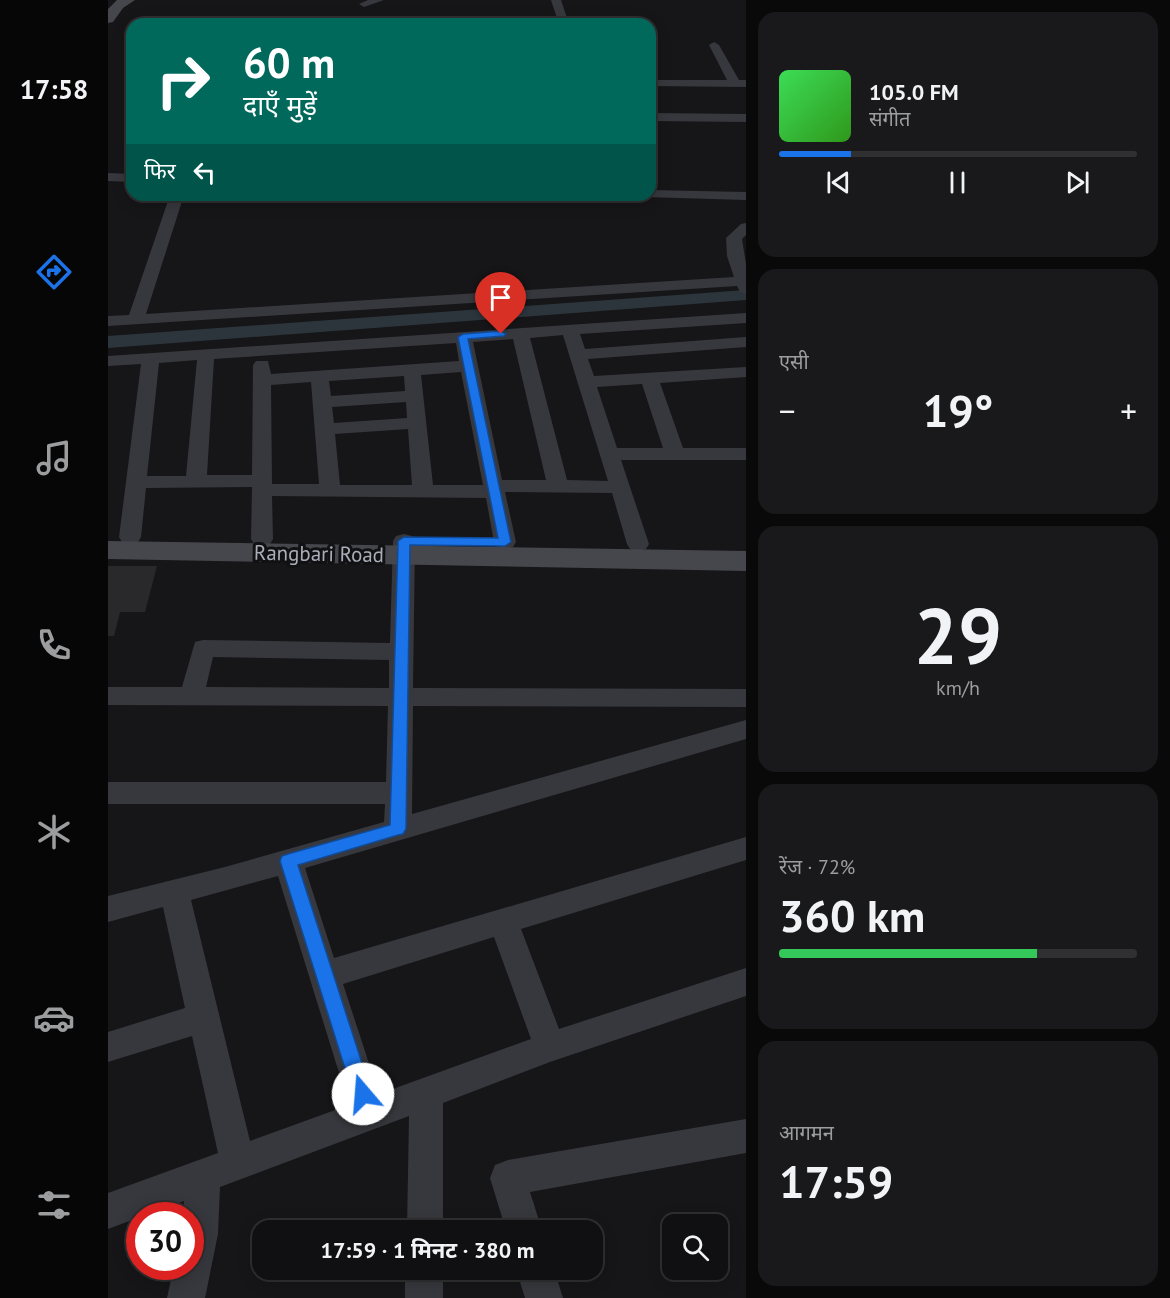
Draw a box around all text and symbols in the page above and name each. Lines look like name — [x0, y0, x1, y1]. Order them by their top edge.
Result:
text: 60 m — [243, 35, 335, 90]
icon: right — [144, 42, 222, 120]
text: 17:58 — [20, 72, 88, 106]
text: 105.0 FM — [869, 78, 959, 106]
text: दाएँ मुड़ें — [243, 88, 317, 122]
text: संगीत — [869, 106, 910, 132]
icon: left — [188, 156, 221, 189]
text: फिर — [144, 157, 176, 185]
icon: previous — [822, 166, 855, 199]
icon: pause — [941, 166, 974, 199]
icon: next — [1061, 166, 1094, 199]
icon: directions — [33, 251, 75, 293]
pin — [475, 272, 526, 334]
icon: arrive — [484, 281, 517, 314]
text: एसी — [779, 349, 809, 375]
text: 19° — [923, 381, 993, 439]
text: − — [779, 389, 796, 432]
text: + — [1120, 389, 1137, 432]
icon: music — [33, 437, 75, 479]
street label: Rangbari Road — [254, 539, 384, 568]
text: 29 — [914, 585, 1002, 686]
icon: phone — [33, 624, 75, 666]
text: km/h — [936, 675, 980, 701]
icon: climate — [33, 811, 75, 853]
text: रेंज · 72% — [779, 854, 855, 880]
text: 360 km — [779, 886, 925, 944]
icon: car — [33, 997, 75, 1039]
position arrow — [331, 1062, 395, 1126]
text: आगमन — [779, 1120, 834, 1146]
text: 17:59 — [779, 1152, 893, 1210]
icon: filters — [33, 1184, 75, 1226]
speed limit sign: 30 — [126, 1202, 204, 1280]
map controls — [662, 1214, 728, 1280]
button: search — [662, 1214, 728, 1280]
text: 17:59 · 1 मिनट · 380 m — [320, 1236, 535, 1264]

